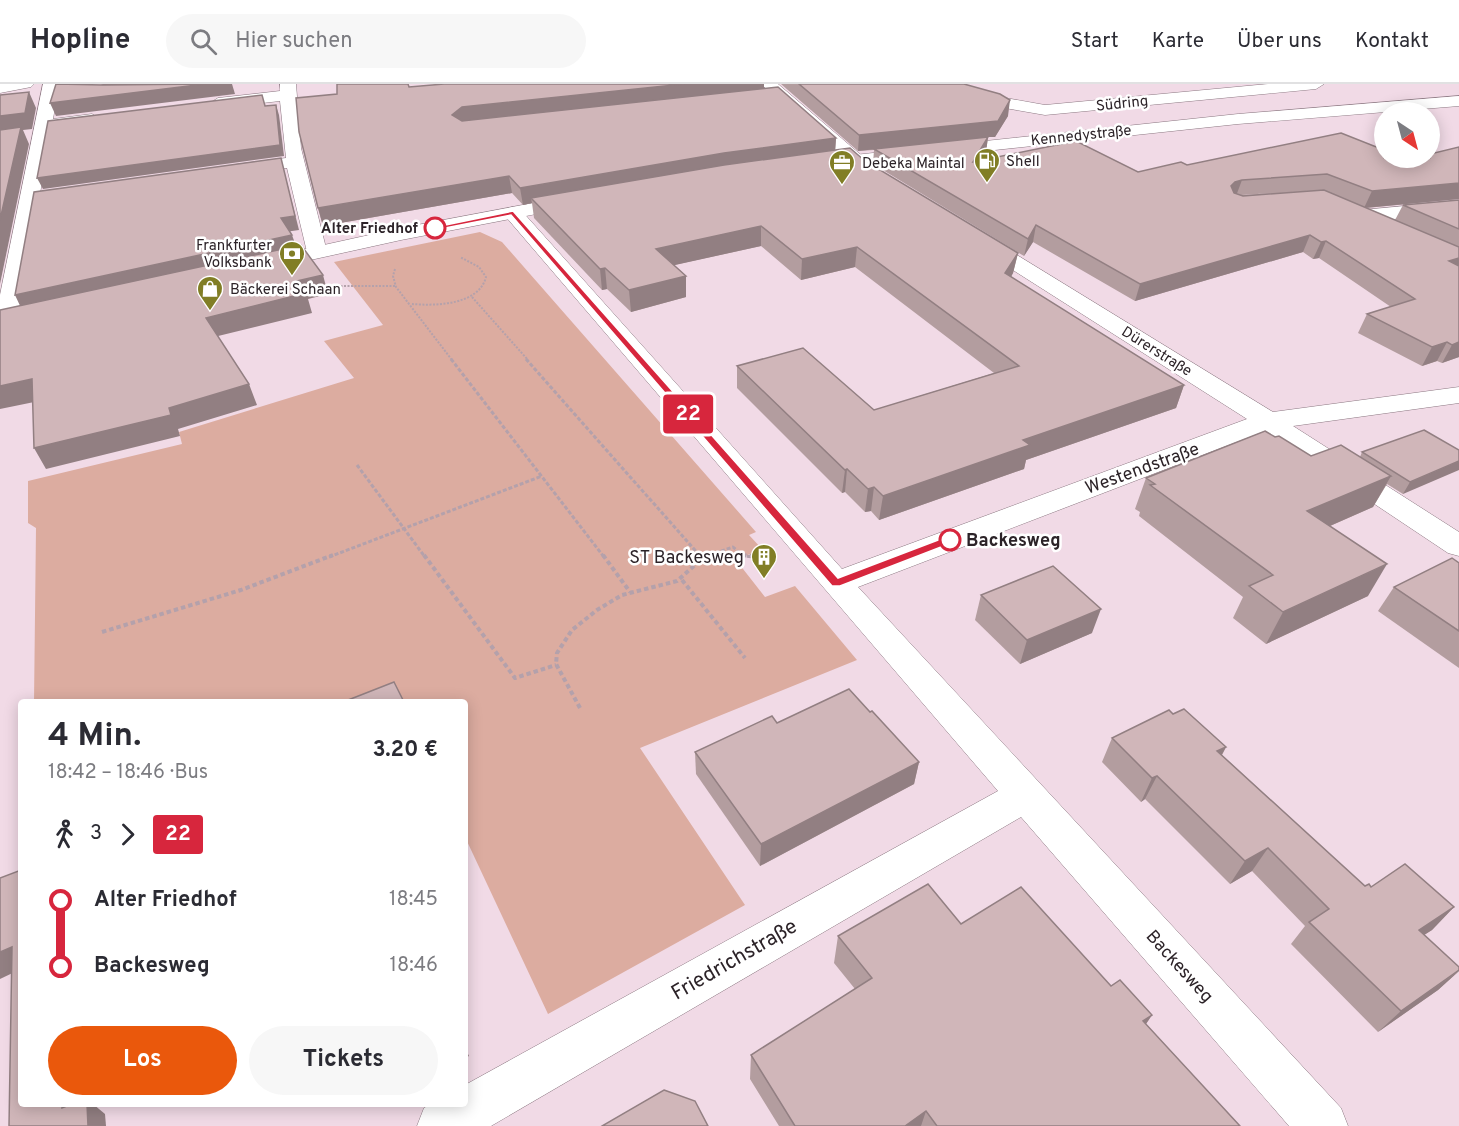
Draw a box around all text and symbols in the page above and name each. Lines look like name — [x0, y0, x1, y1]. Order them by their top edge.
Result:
search box — [166, 14, 586, 68]
text: Hopline — [30, 23, 130, 59]
icon: search — [187, 25, 220, 58]
text: Hier suchen — [235, 28, 353, 55]
text: Start — [1071, 28, 1119, 55]
text: Karte — [1152, 28, 1204, 55]
text: Über uns — [1237, 28, 1322, 55]
text: Kontakt — [1355, 28, 1429, 55]
street label: Südring — [1095, 92, 1149, 117]
north arrow — [1374, 102, 1440, 168]
map controls — [1374, 102, 1440, 168]
street label: Kennedystraße — [1030, 122, 1132, 151]
fuel station icon: Shell — [972, 146, 1002, 184]
office icon: Debeka Maintal — [827, 148, 857, 186]
place label: Shell — [1006, 153, 1040, 172]
place label: Debeka Maintal — [862, 155, 965, 174]
marker: Alter Friedhof — [424, 217, 446, 239]
place label: Alter Friedhof — [321, 220, 419, 239]
place label: Frankfurter Volksbank — [196, 237, 272, 273]
bank icon: Frankfurter Volksbank — [277, 239, 307, 277]
shop icon: Bäckerei Schaan — [195, 274, 225, 312]
place label: Bäckerei Schaan — [230, 281, 341, 300]
street label: Dürerstraße — [1117, 323, 1195, 381]
line badge: 22 — [661, 394, 715, 434]
text: 22 — [675, 401, 701, 428]
street label: Westendstraße — [1082, 438, 1203, 501]
marker: Backesweg — [939, 529, 961, 551]
place label: Backesweg — [966, 530, 1061, 553]
building icon: ST Backesweg — [749, 542, 779, 580]
place label: ST Backesweg — [629, 547, 744, 570]
text: 4 Min. — [48, 716, 141, 758]
text: 3.20 € — [373, 737, 438, 764]
text: 18:42 – 18:46 · Bus — [48, 760, 208, 786]
icon: walk — [48, 818, 81, 851]
icon: forward — [111, 818, 144, 851]
text: 3 — [90, 821, 102, 847]
text: 22 — [165, 821, 191, 848]
text: Alter Friedhof — [94, 887, 237, 914]
text: 18:45 — [389, 887, 438, 913]
street label: Friedrichstraße — [667, 913, 803, 1007]
street label: Backesweg — [1140, 926, 1218, 1008]
text: Backesweg — [94, 953, 210, 980]
text: 18:46 — [389, 953, 438, 979]
button: Los — [48, 1026, 237, 1095]
button: Tickets — [249, 1026, 438, 1095]

